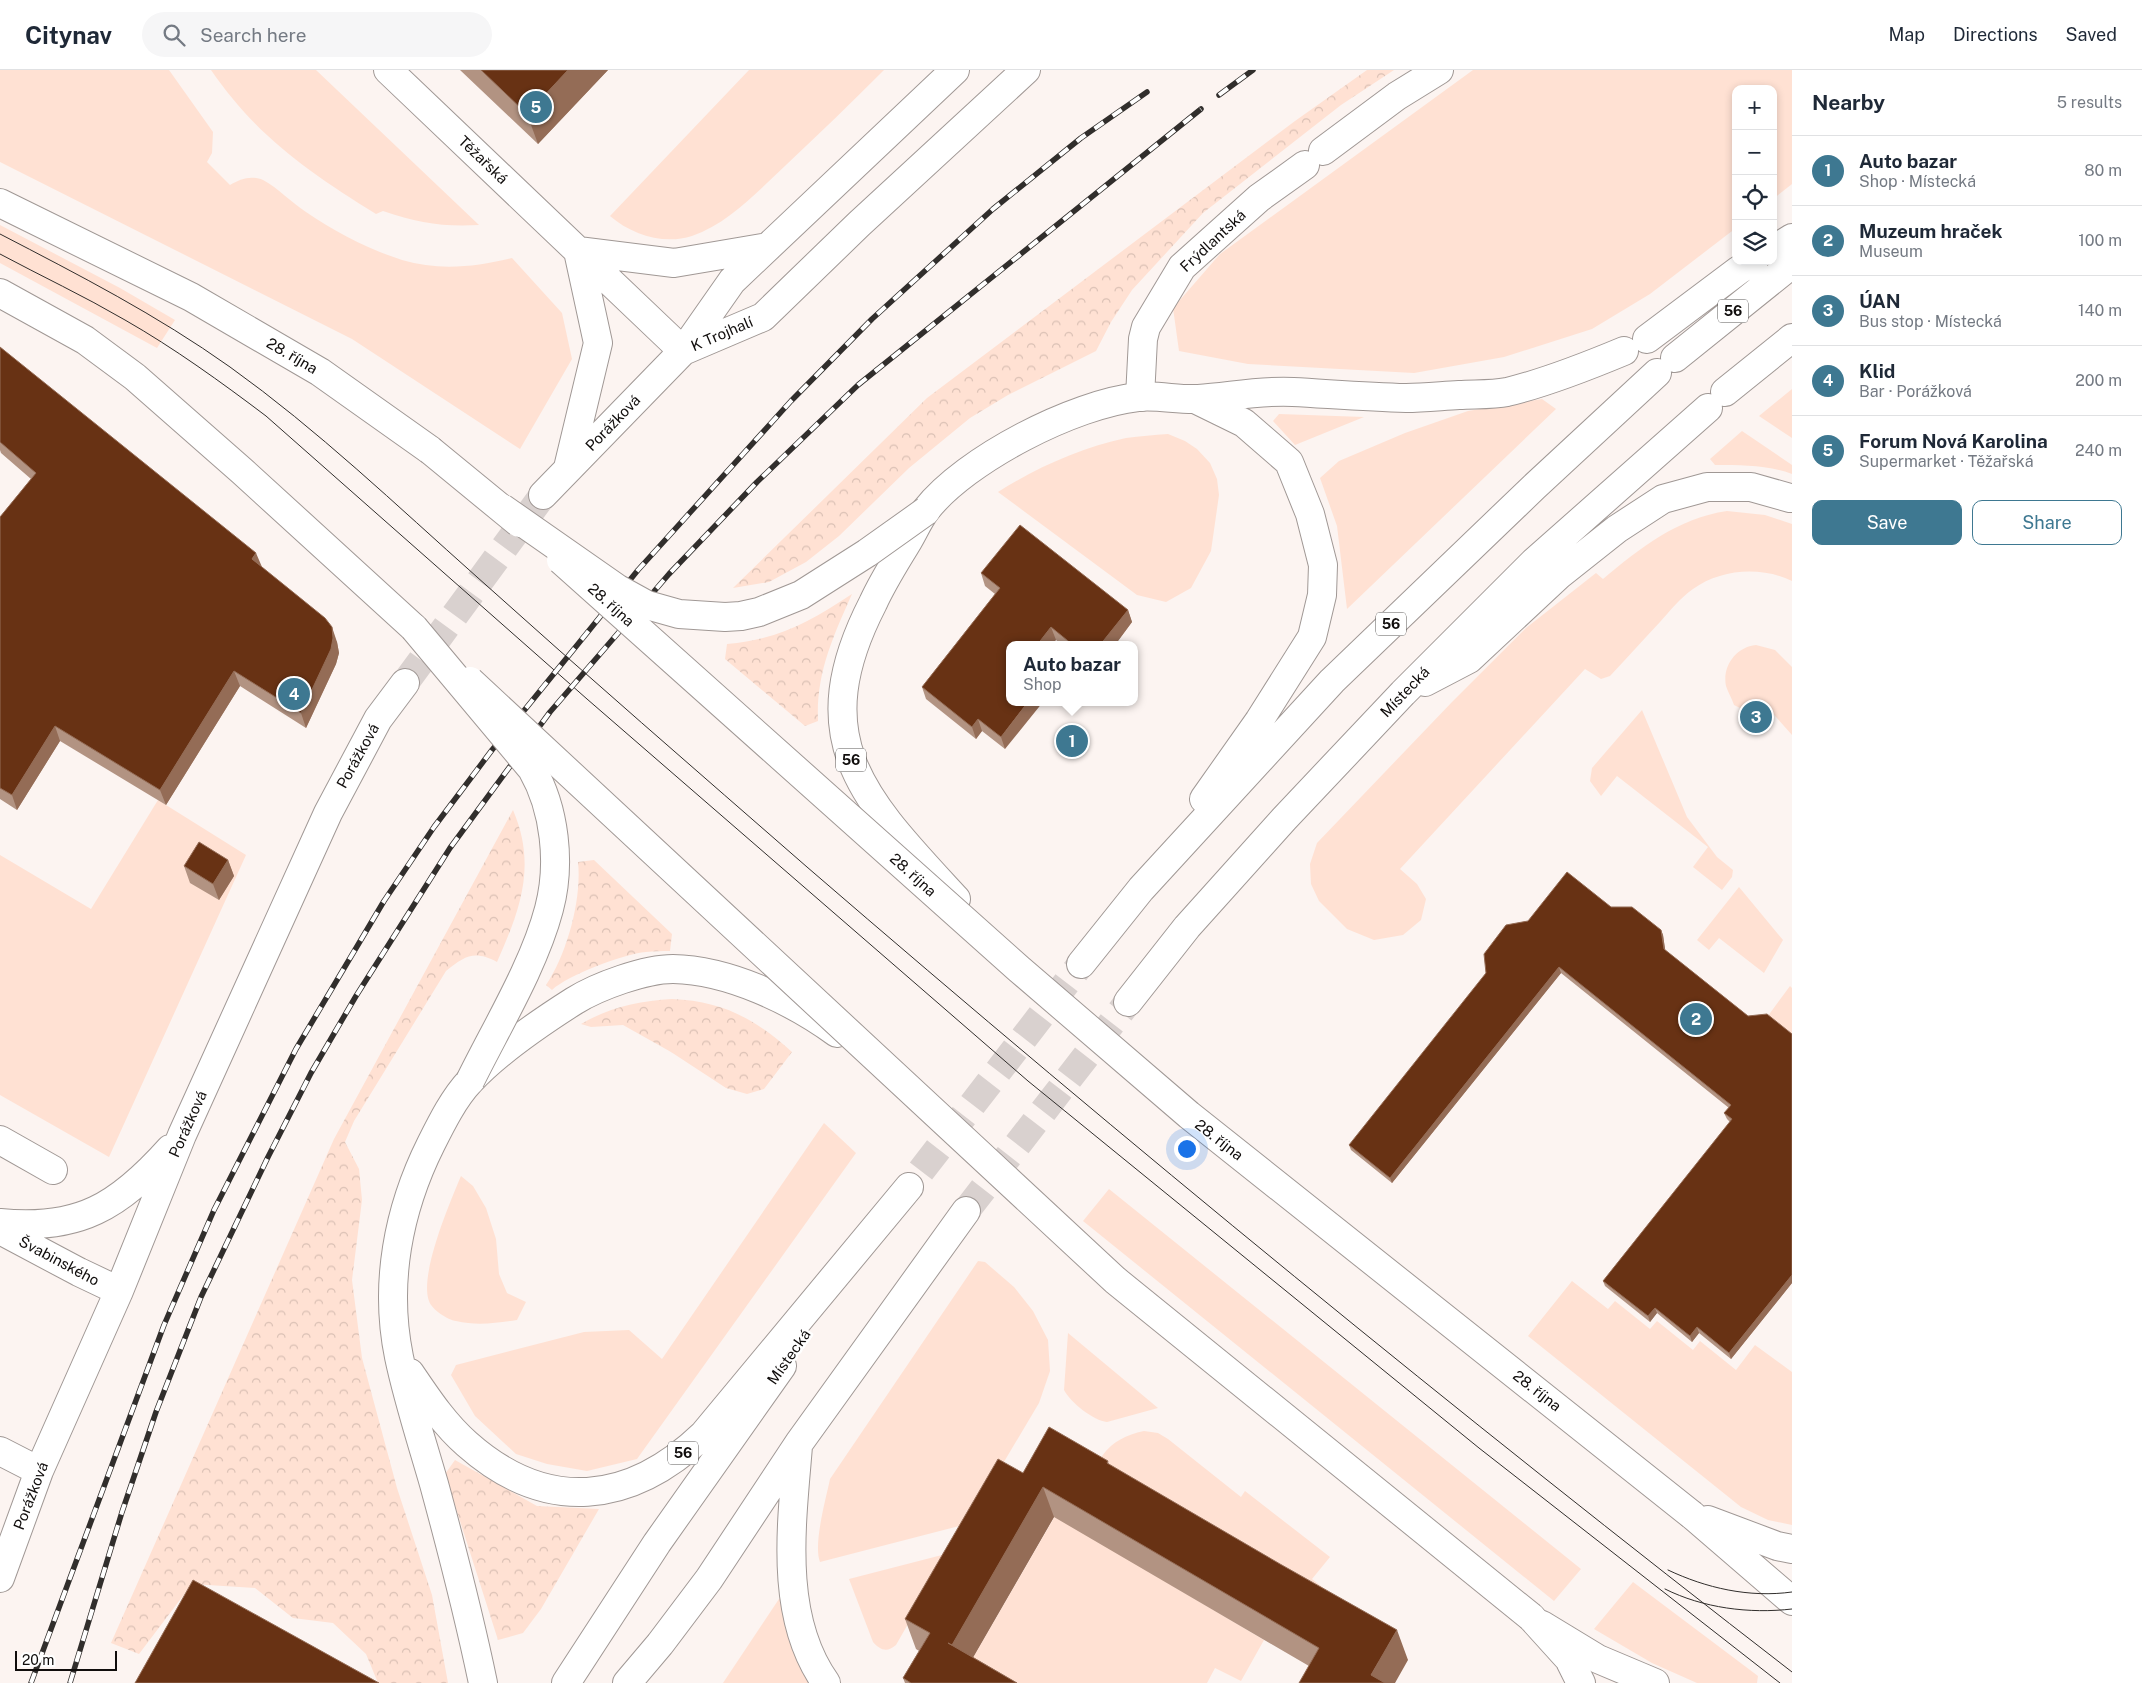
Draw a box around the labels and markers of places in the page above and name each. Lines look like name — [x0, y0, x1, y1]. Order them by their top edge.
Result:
pin: 5 — [520, 88, 552, 126]
pin: 4 — [278, 675, 310, 713]
pin: 3 — [1740, 698, 1772, 736]
pin: 1 — [1056, 722, 1088, 760]
pin: 2 — [1680, 1000, 1712, 1038]

